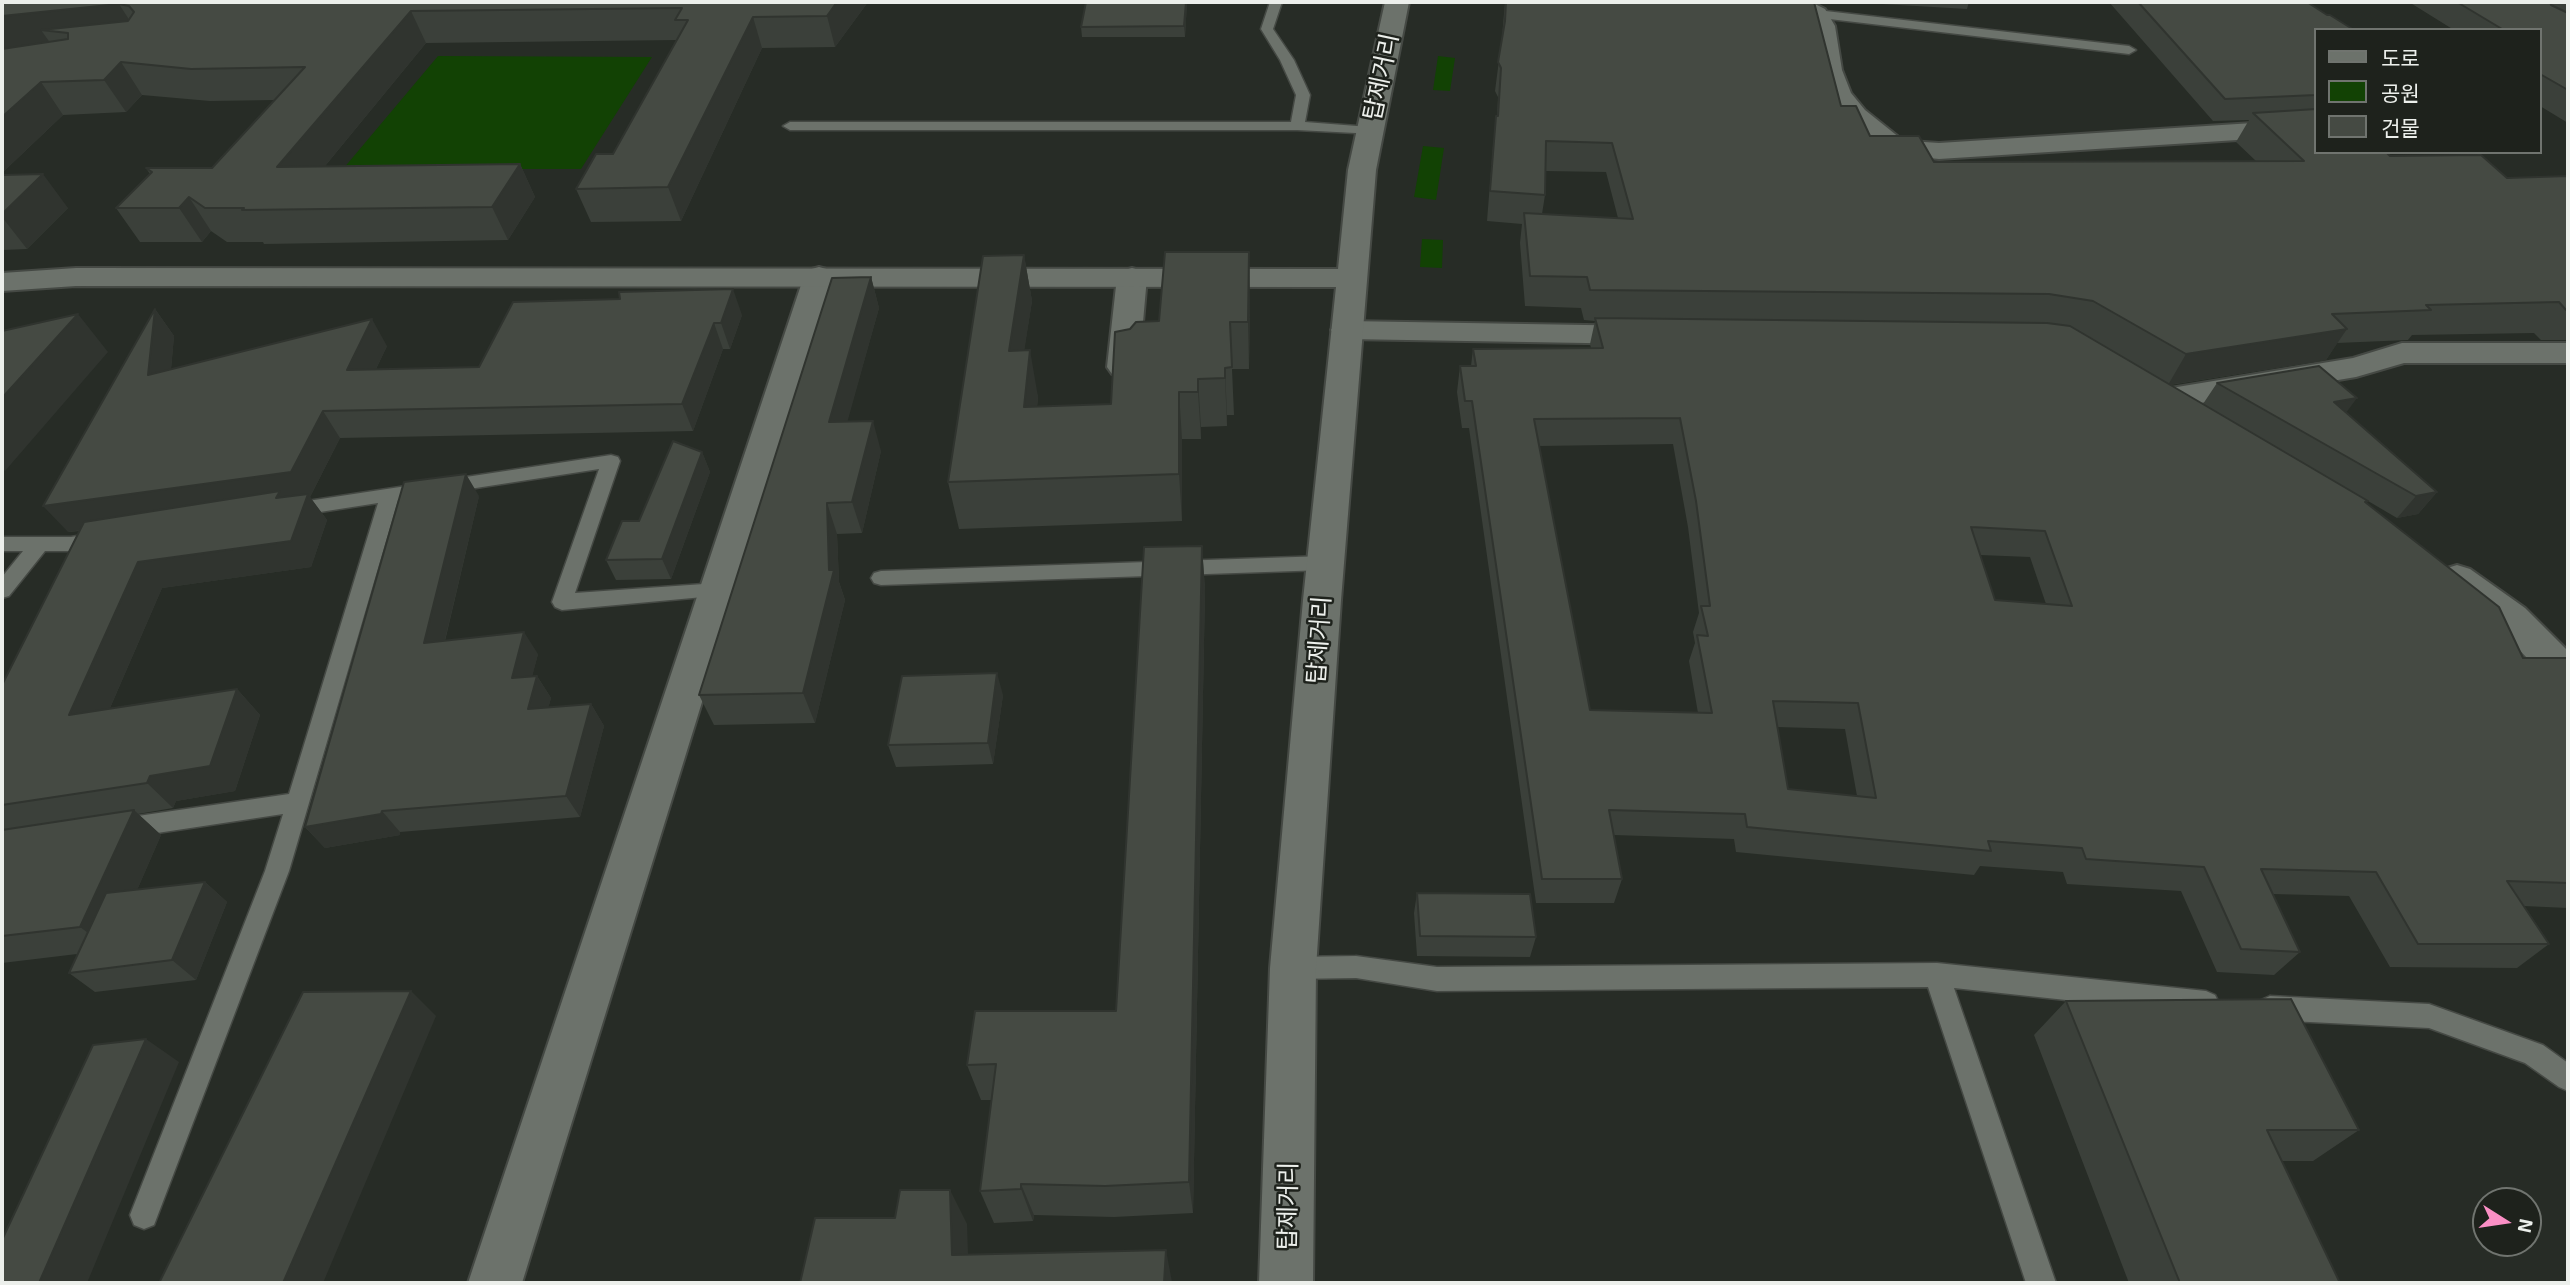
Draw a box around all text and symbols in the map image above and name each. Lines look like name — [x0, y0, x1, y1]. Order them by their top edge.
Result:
legend — [2314, 28, 2542, 154]
street label: 탑제거리 — [1358, 31, 1404, 123]
text: 도로 — [2381, 45, 2420, 70]
text: 공원 — [2381, 80, 2420, 105]
text: 건물 — [2381, 115, 2420, 140]
street label: 탑제거리 — [1302, 595, 1336, 685]
street label: 탑제거리 — [1273, 1162, 1303, 1250]
north arrow — [2472, 1187, 2542, 1257]
text: N — [2513, 1217, 2539, 1235]

